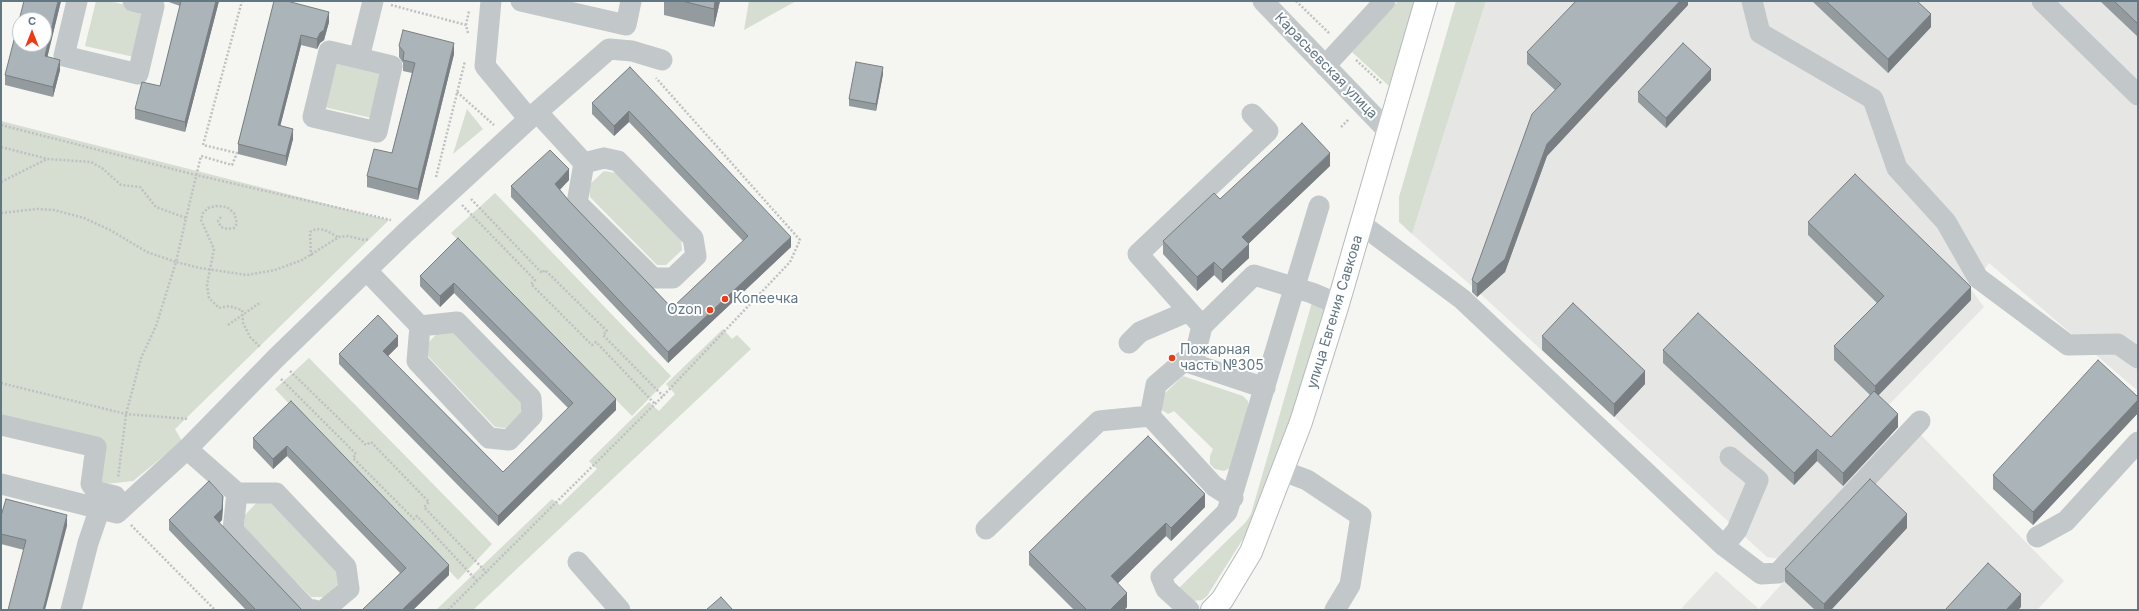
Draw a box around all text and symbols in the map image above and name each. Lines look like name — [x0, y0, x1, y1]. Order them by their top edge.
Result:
street label: Карасьевская улица — [1271, 10, 1381, 122]
north arrow — [12, 12, 52, 52]
text: С — [28, 14, 36, 28]
street label: улица Евгения Савкова — [1304, 233, 1366, 391]
place label: Копеечка — [733, 291, 798, 307]
marker: Копеечка — [720, 294, 730, 304]
place label: Ozon — [667, 302, 702, 318]
marker: Ozon — [705, 305, 715, 315]
place label: Пожарная часть №305 — [1180, 342, 1264, 374]
marker: Пожарная часть №305 — [1167, 353, 1177, 363]

